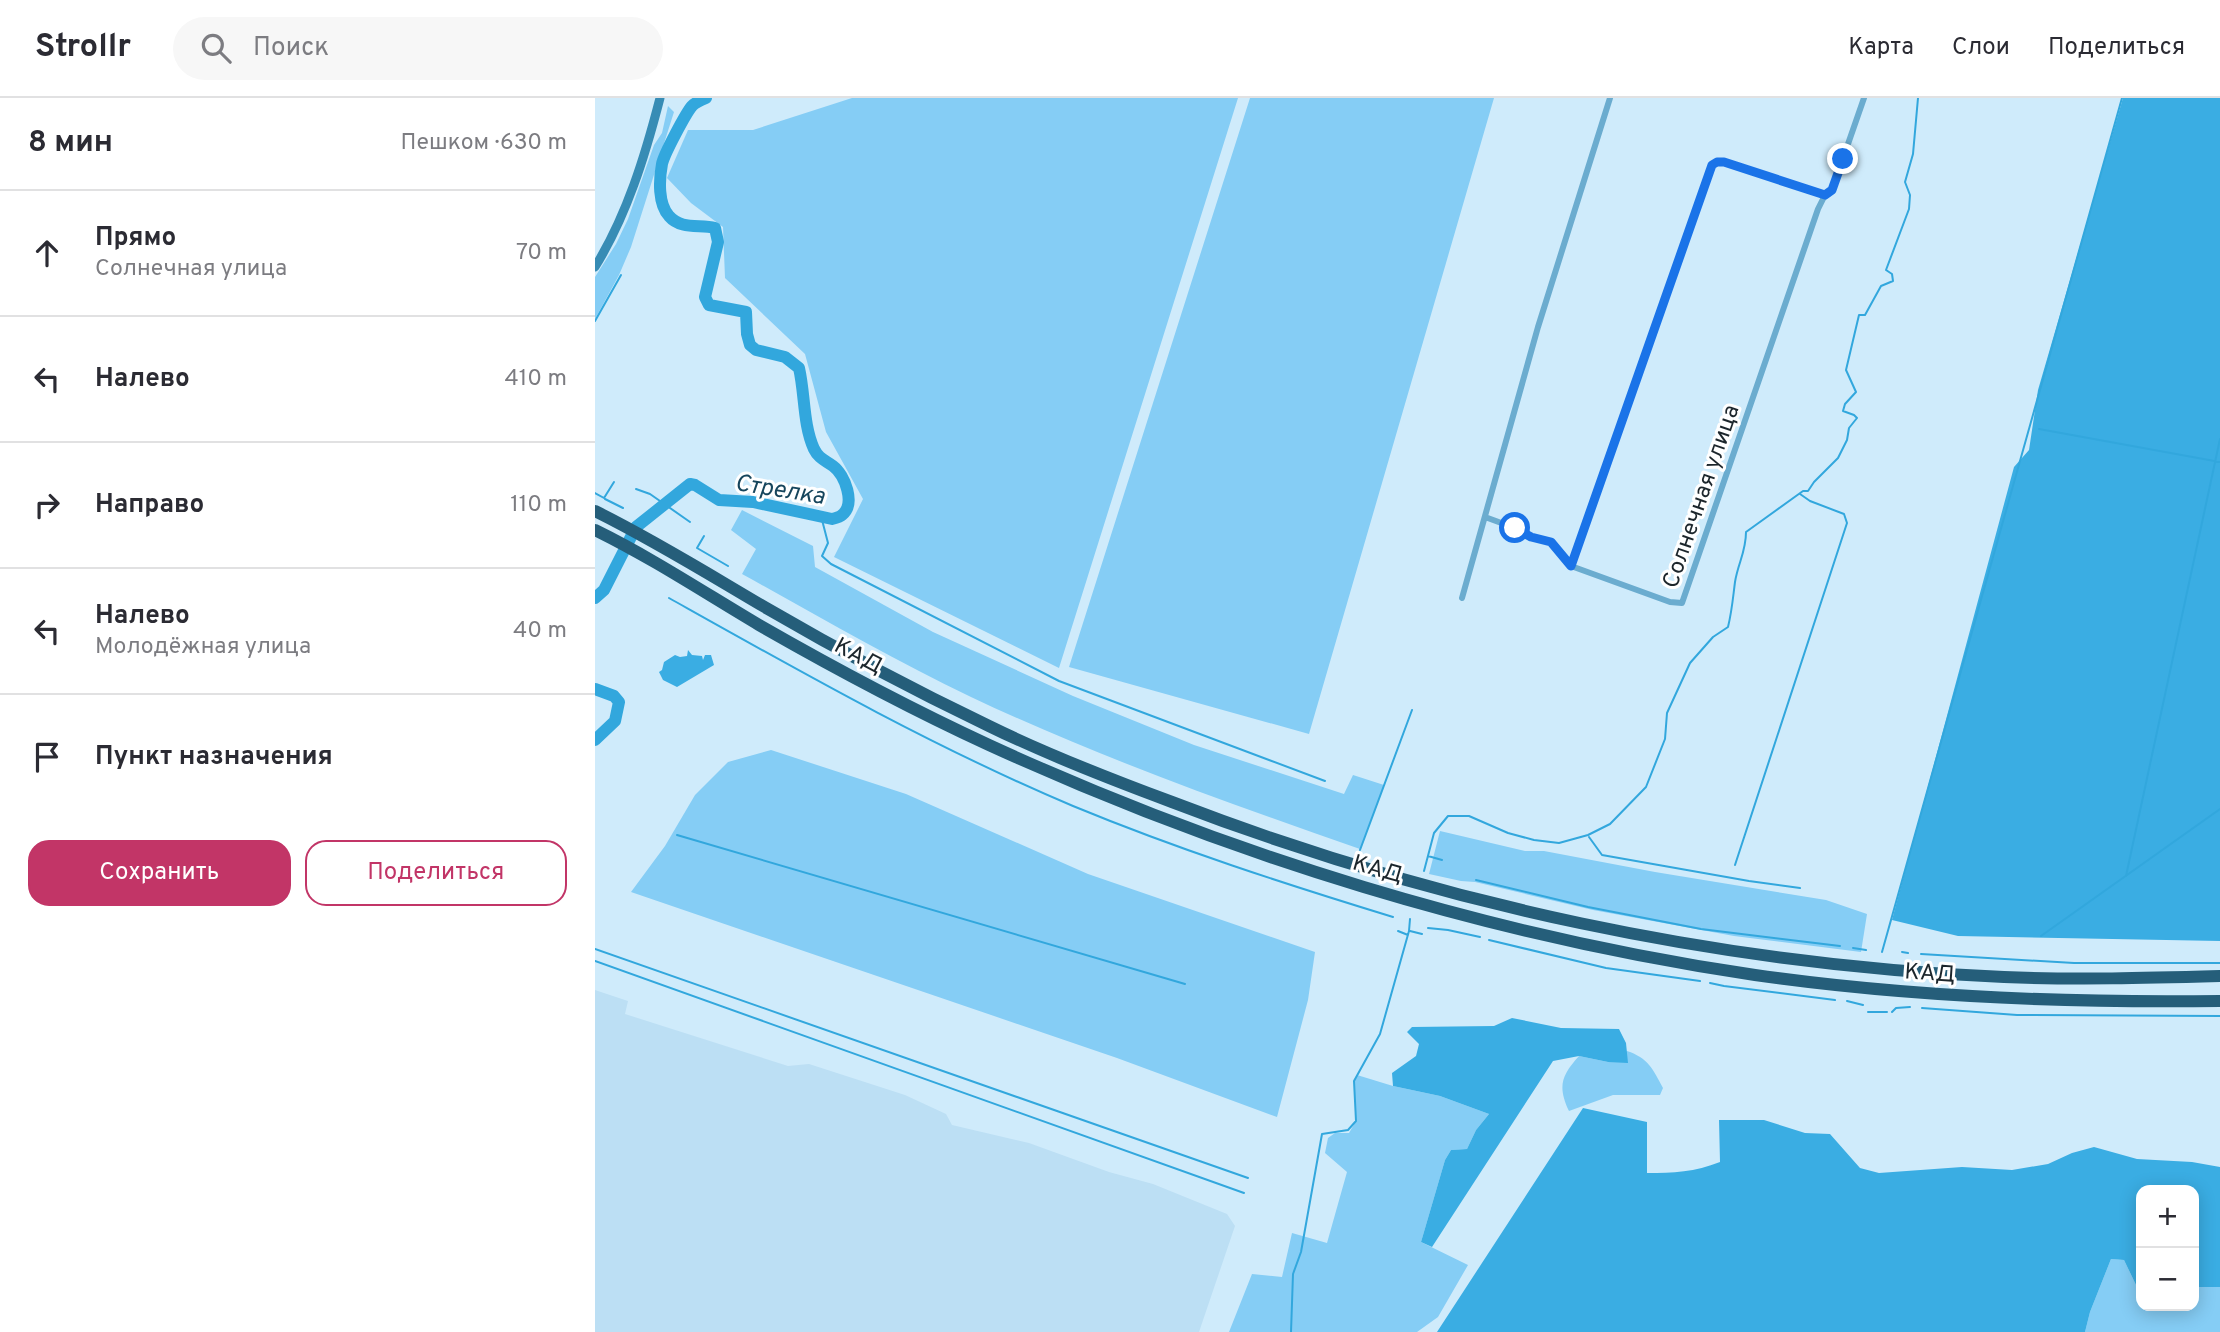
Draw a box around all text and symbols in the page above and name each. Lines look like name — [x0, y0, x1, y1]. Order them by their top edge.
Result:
search box — [173, 17, 663, 80]
text: Strollr — [35, 27, 131, 69]
icon: search — [197, 29, 235, 67]
text: Поиск — [253, 32, 329, 65]
text: Карта — [1848, 33, 1914, 63]
text: Слои — [1952, 33, 2010, 63]
text: Поделиться — [2048, 33, 2185, 63]
text: 8 мин — [28, 125, 113, 162]
text: Пешком · 630 m — [401, 129, 567, 158]
route end — [1827, 143, 1858, 174]
text: Прямо — [95, 222, 176, 255]
icon: ahead — [28, 234, 66, 272]
text: 70 m — [516, 239, 567, 268]
text: Солнечная улица — [95, 255, 287, 284]
icon: left — [28, 360, 66, 398]
text: Налево — [95, 363, 190, 396]
text: 410 m — [504, 365, 567, 394]
street label: Солнечная улица — [1657, 401, 1747, 592]
water label: Стрелка — [733, 469, 827, 513]
icon: right — [28, 486, 66, 524]
text: Направо — [95, 489, 204, 522]
text: 110 m — [510, 491, 567, 520]
route start — [1499, 512, 1530, 543]
text: Налево — [95, 600, 190, 633]
icon: left — [28, 612, 66, 650]
text: 40 m — [513, 617, 567, 646]
street label: КАД — [829, 632, 887, 682]
text: Молодёжная улица — [95, 633, 311, 662]
icon: arrive — [28, 738, 66, 776]
text: Пункт назначения — [95, 741, 333, 774]
button: Сохранить — [28, 840, 291, 906]
button: Поделиться — [305, 840, 567, 906]
street label: КАД — [1349, 849, 1406, 891]
street label: КАД — [1903, 958, 1956, 991]
map controls — [2136, 1185, 2199, 1311]
button: + — [2136, 1185, 2199, 1248]
button: − — [2136, 1248, 2199, 1311]

